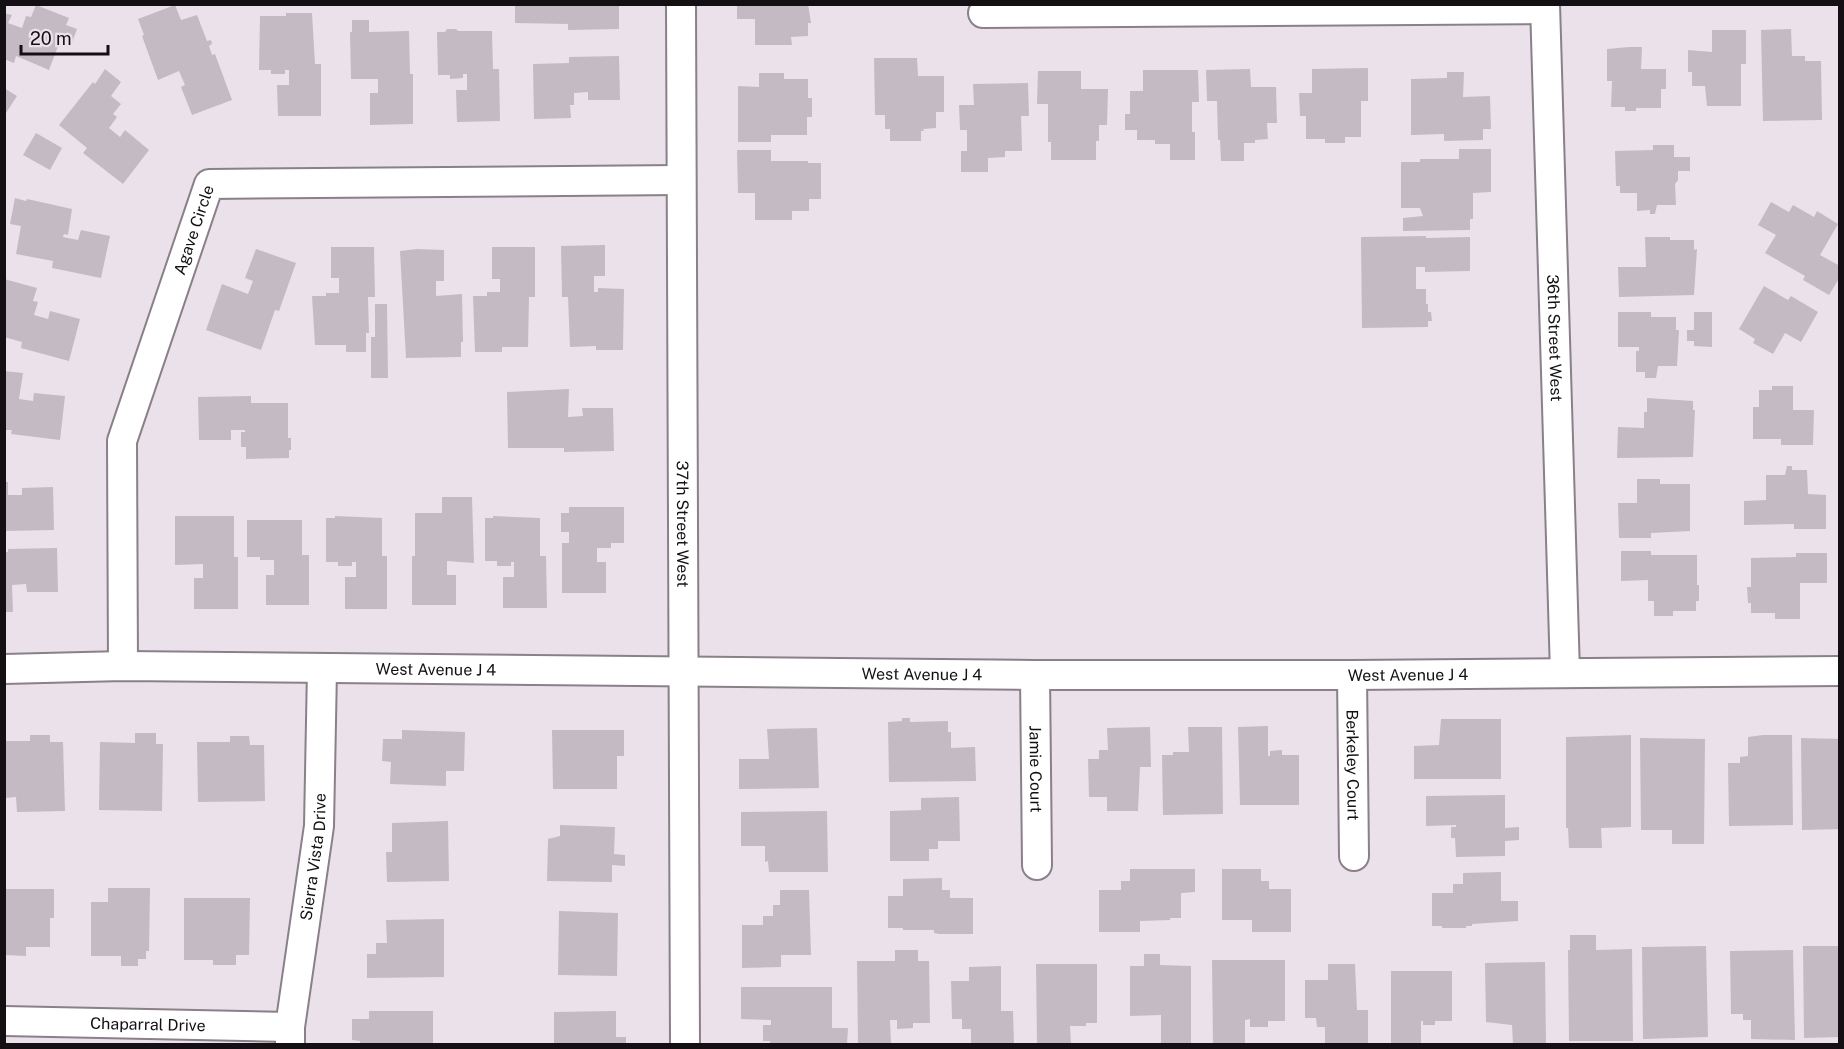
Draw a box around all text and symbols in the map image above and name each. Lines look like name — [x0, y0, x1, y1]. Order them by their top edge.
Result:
scale bar — [21, 18, 108, 56]
text: 20 m — [30, 28, 72, 49]
street label: Agave Circle — [169, 182, 218, 277]
street label: 36th Street West — [1544, 274, 1566, 402]
street label: 37th Street West — [673, 461, 693, 587]
street label: West Avenue J 4 — [376, 659, 496, 679]
street label: West Avenue J 4 — [862, 664, 982, 684]
street label: West Avenue J 4 — [1348, 665, 1468, 685]
street label: Berkeley Court — [1343, 709, 1363, 821]
street label: Jamie Court — [1026, 725, 1046, 813]
street label: Sierra Vista Drive — [296, 793, 329, 922]
street label: Chaparral Drive — [90, 1013, 206, 1035]

